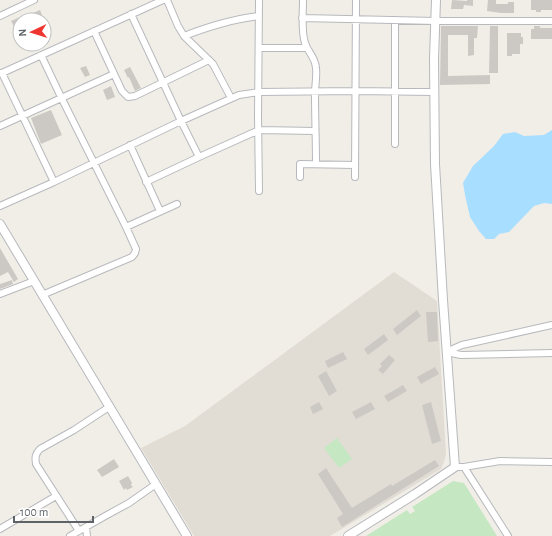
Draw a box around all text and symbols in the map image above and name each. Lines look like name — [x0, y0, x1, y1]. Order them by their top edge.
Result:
north arrow — [12, 12, 52, 52]
text: N — [17, 28, 28, 37]
scale bar — [14, 498, 93, 524]
text: 100 m — [20, 506, 48, 518]

